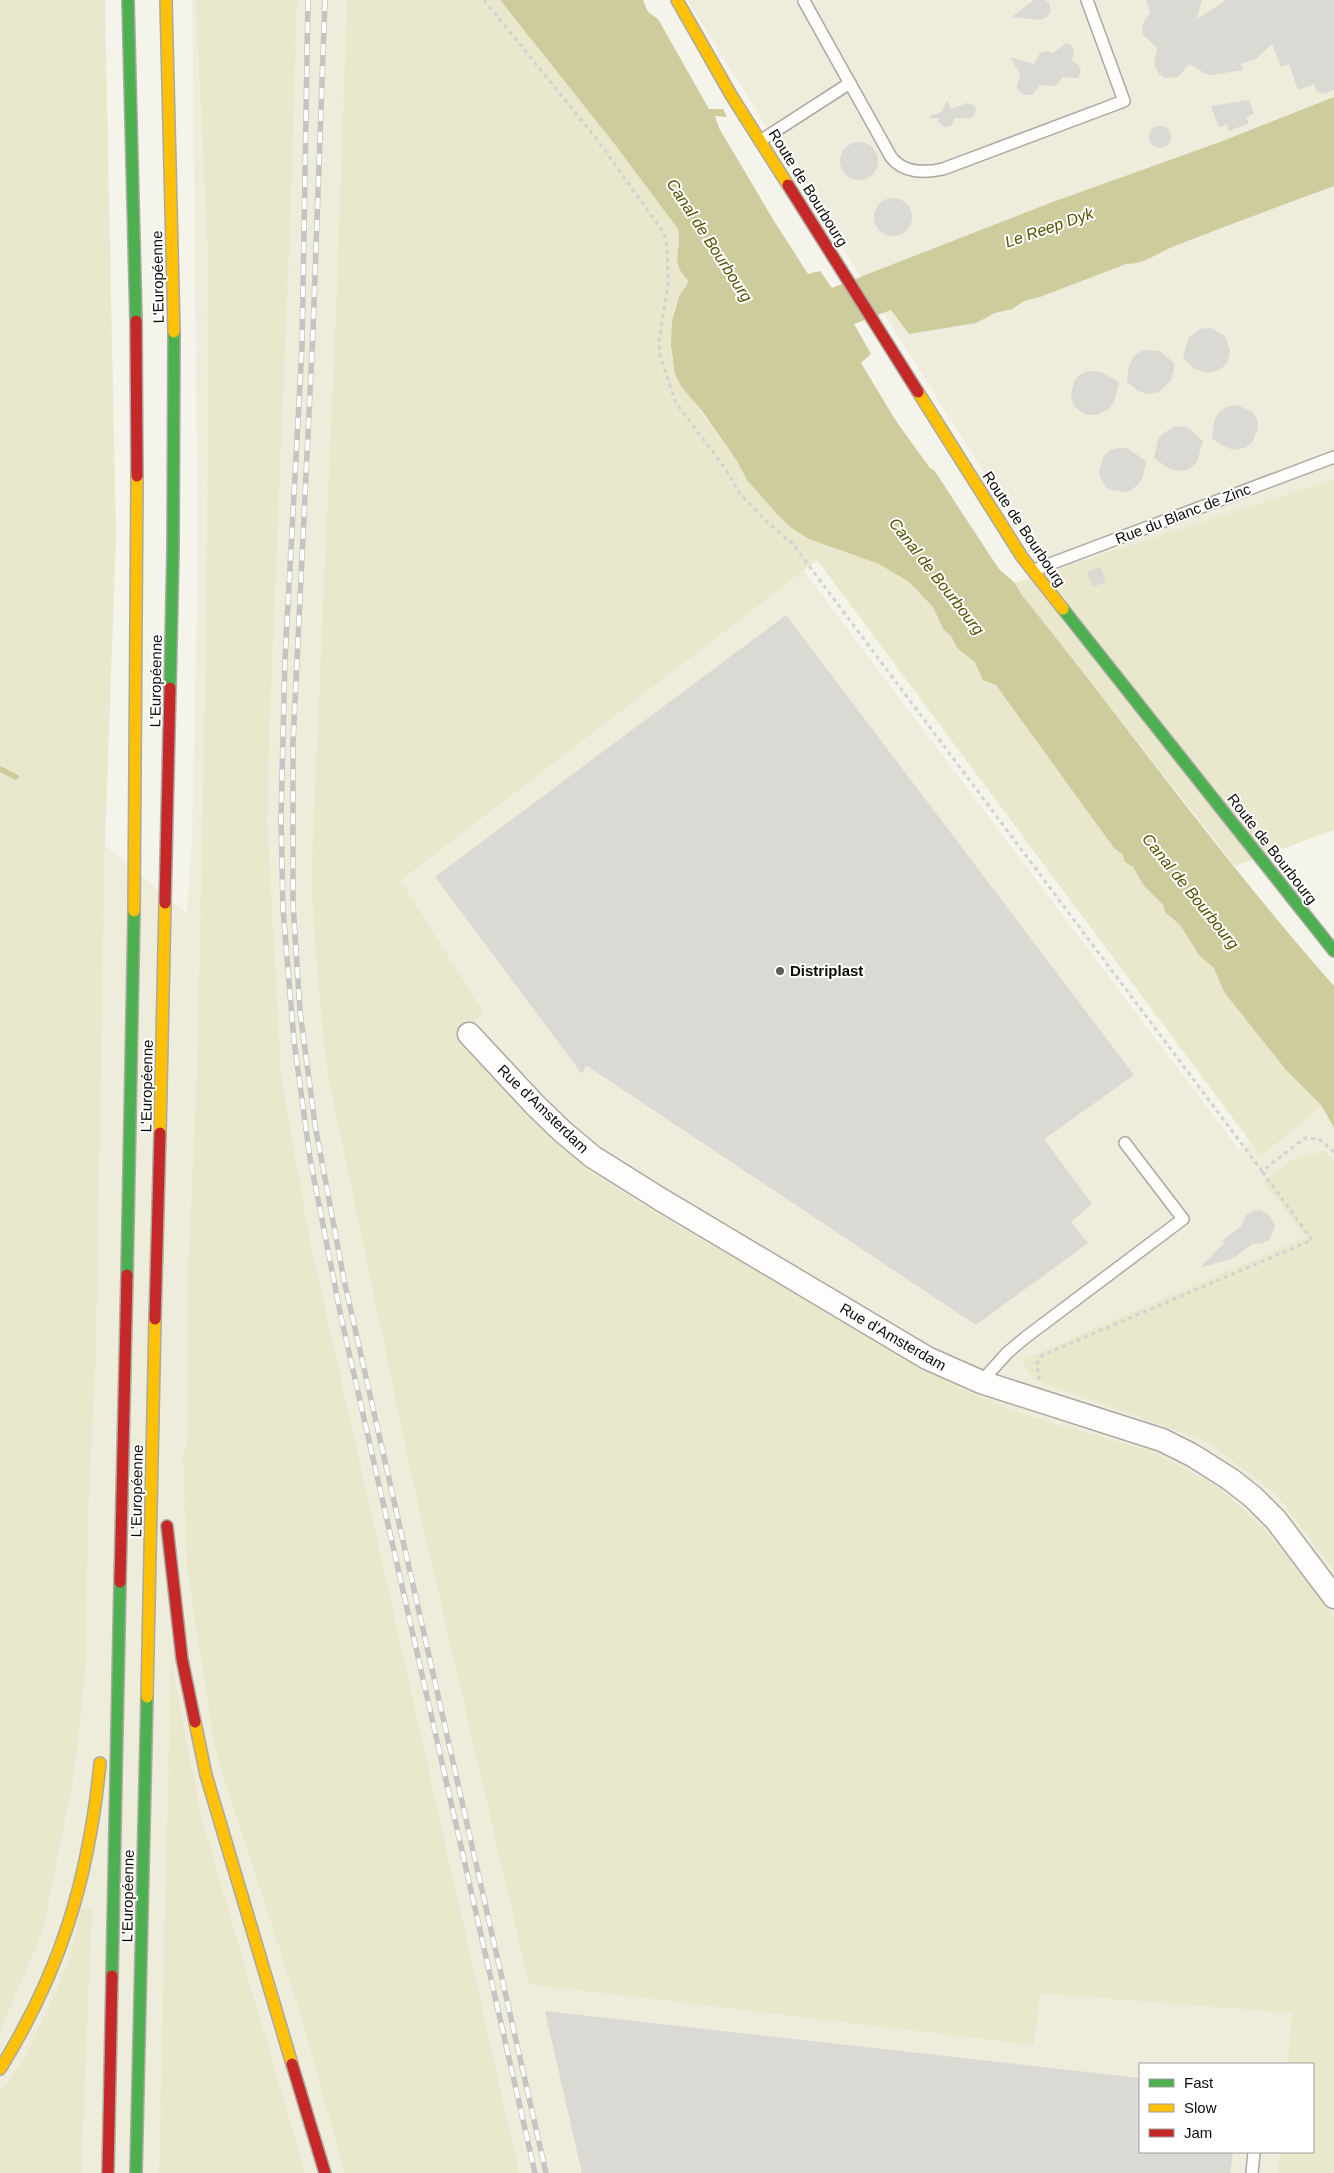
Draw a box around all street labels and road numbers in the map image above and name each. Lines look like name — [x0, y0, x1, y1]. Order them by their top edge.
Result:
street label: Route de Bourbourg — [765, 126, 851, 250]
street label: L'Européenne — [148, 230, 167, 324]
street label: Route de Bourbourg — [980, 468, 1069, 589]
street label: Rue du Blanc de Zinc — [1113, 480, 1253, 547]
street label: L'Européenne — [146, 634, 165, 728]
street label: Route de Bourbourg — [1224, 790, 1321, 907]
street label: L'Européenne — [137, 1039, 156, 1133]
street label: Rue d'Amsterdam — [494, 1061, 592, 1156]
street label: Rue d'Amsterdam — [837, 1299, 949, 1374]
street label: L'Européenne — [127, 1444, 146, 1538]
street label: L'Européenne — [118, 1849, 137, 1943]

